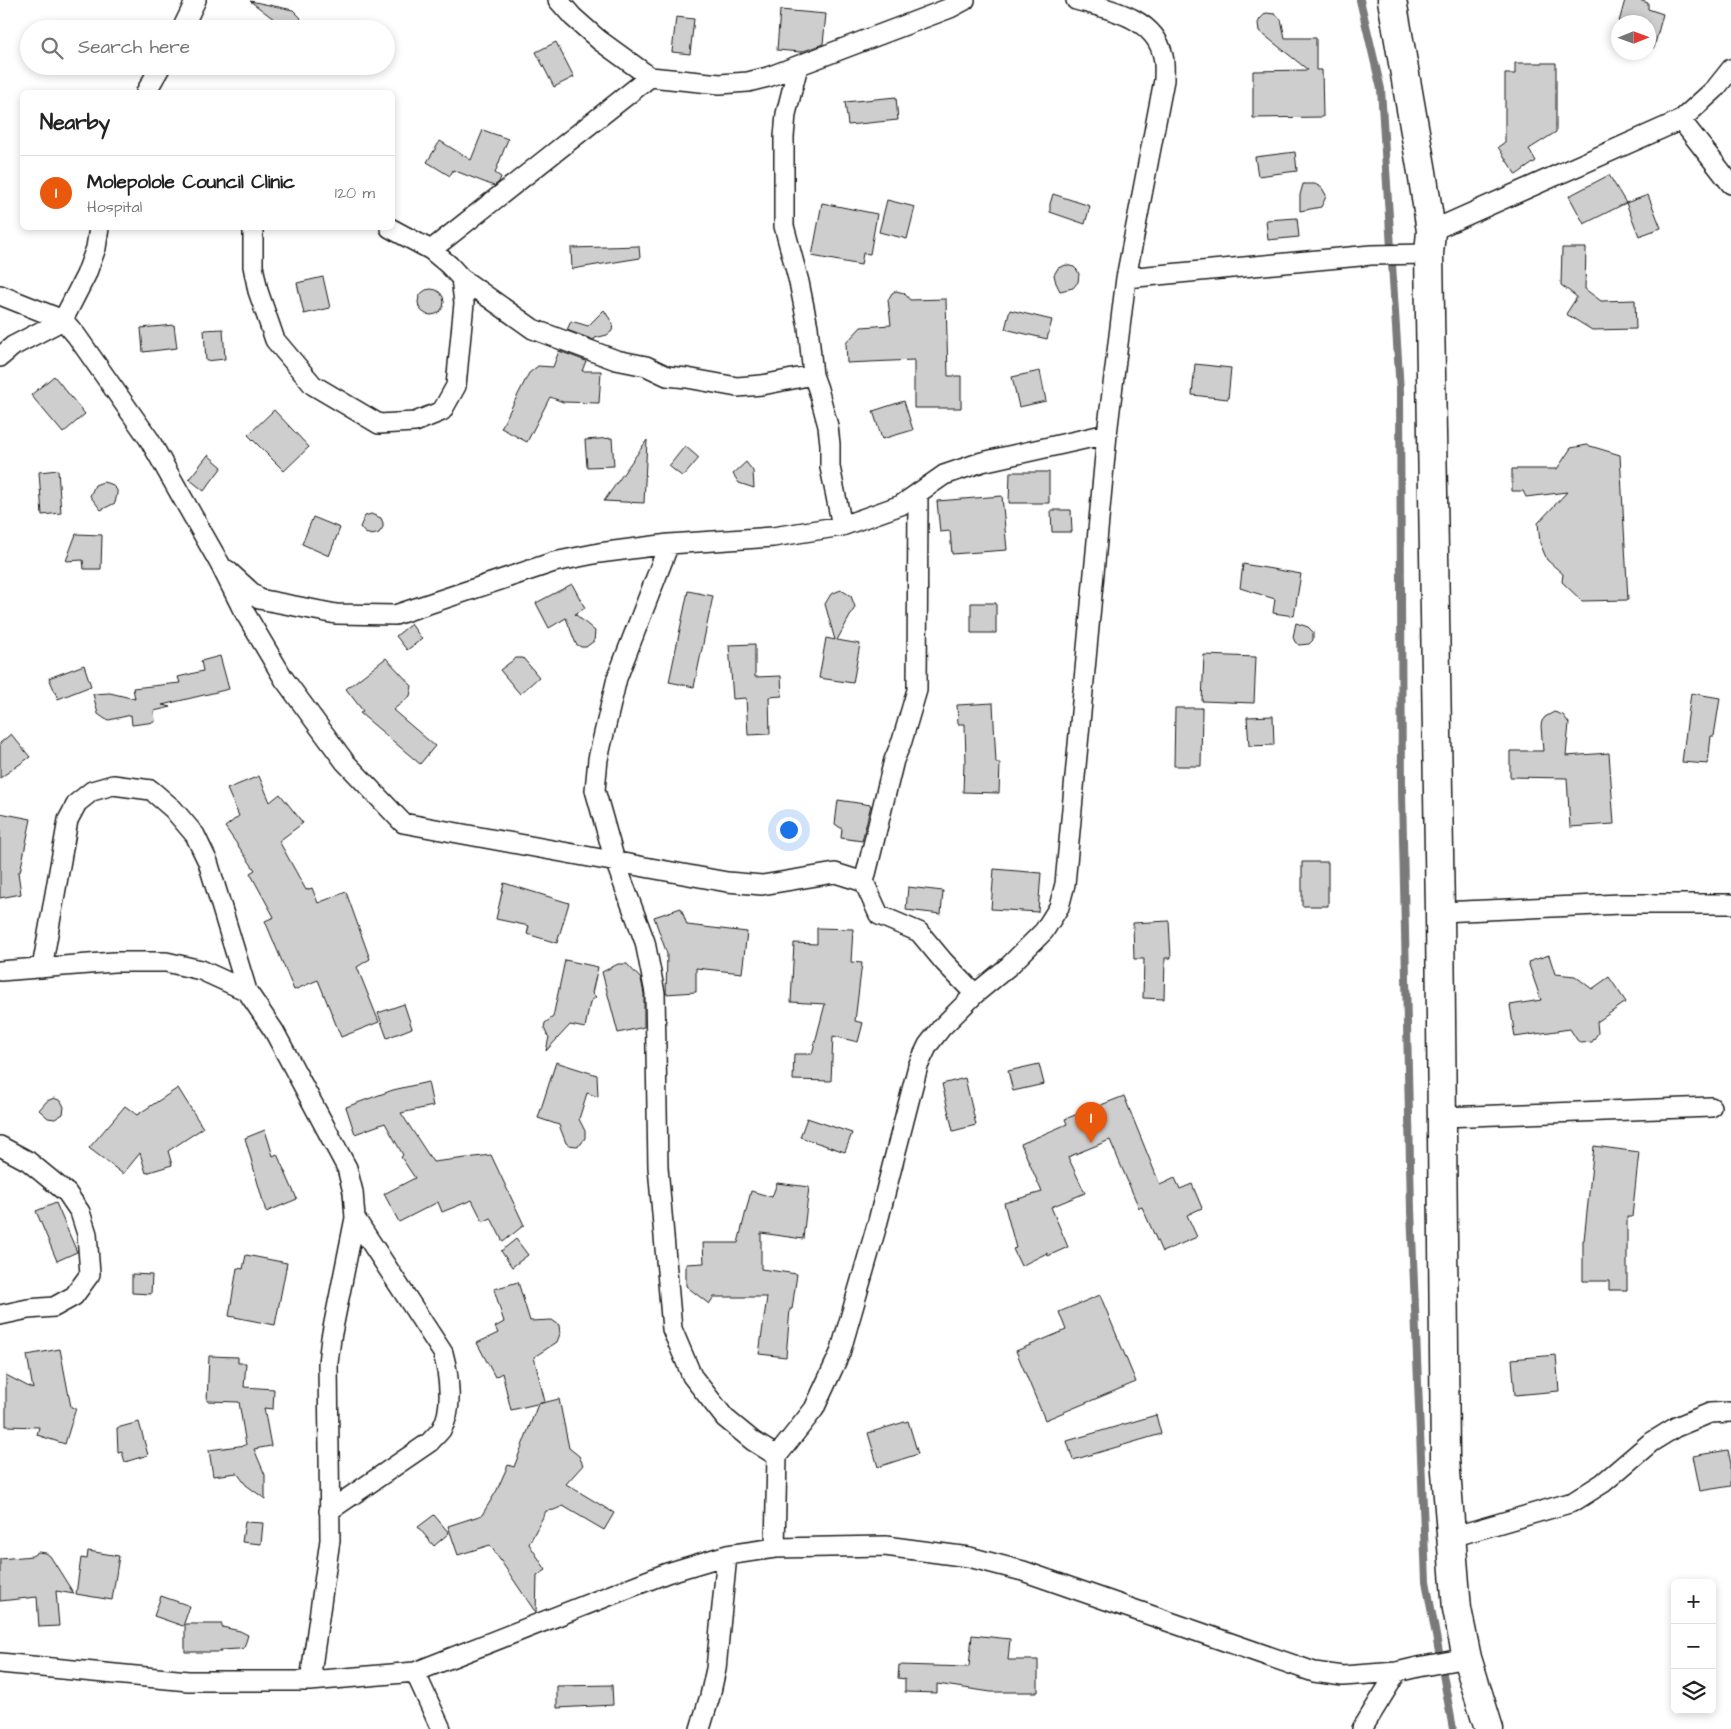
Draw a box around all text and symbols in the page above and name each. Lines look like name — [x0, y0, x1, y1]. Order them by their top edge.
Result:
north arrow — [1611, 15, 1656, 60]
search box — [20, 20, 395, 75]
icon: search — [38, 34, 66, 62]
text: Search here — [78, 34, 190, 61]
text: Nearby — [40, 108, 110, 137]
text: Molepolole Council Clinic — [87, 169, 295, 196]
text: 1 — [55, 182, 57, 204]
text: 120 m — [335, 182, 375, 204]
text: Hospital — [87, 196, 142, 218]
your location — [776, 817, 802, 843]
pin: 1 — [1075, 1102, 1107, 1143]
map controls — [1671, 1579, 1716, 1714]
button: + — [1671, 1579, 1716, 1624]
button: − — [1671, 1624, 1716, 1669]
button: layers — [1671, 1669, 1716, 1714]

